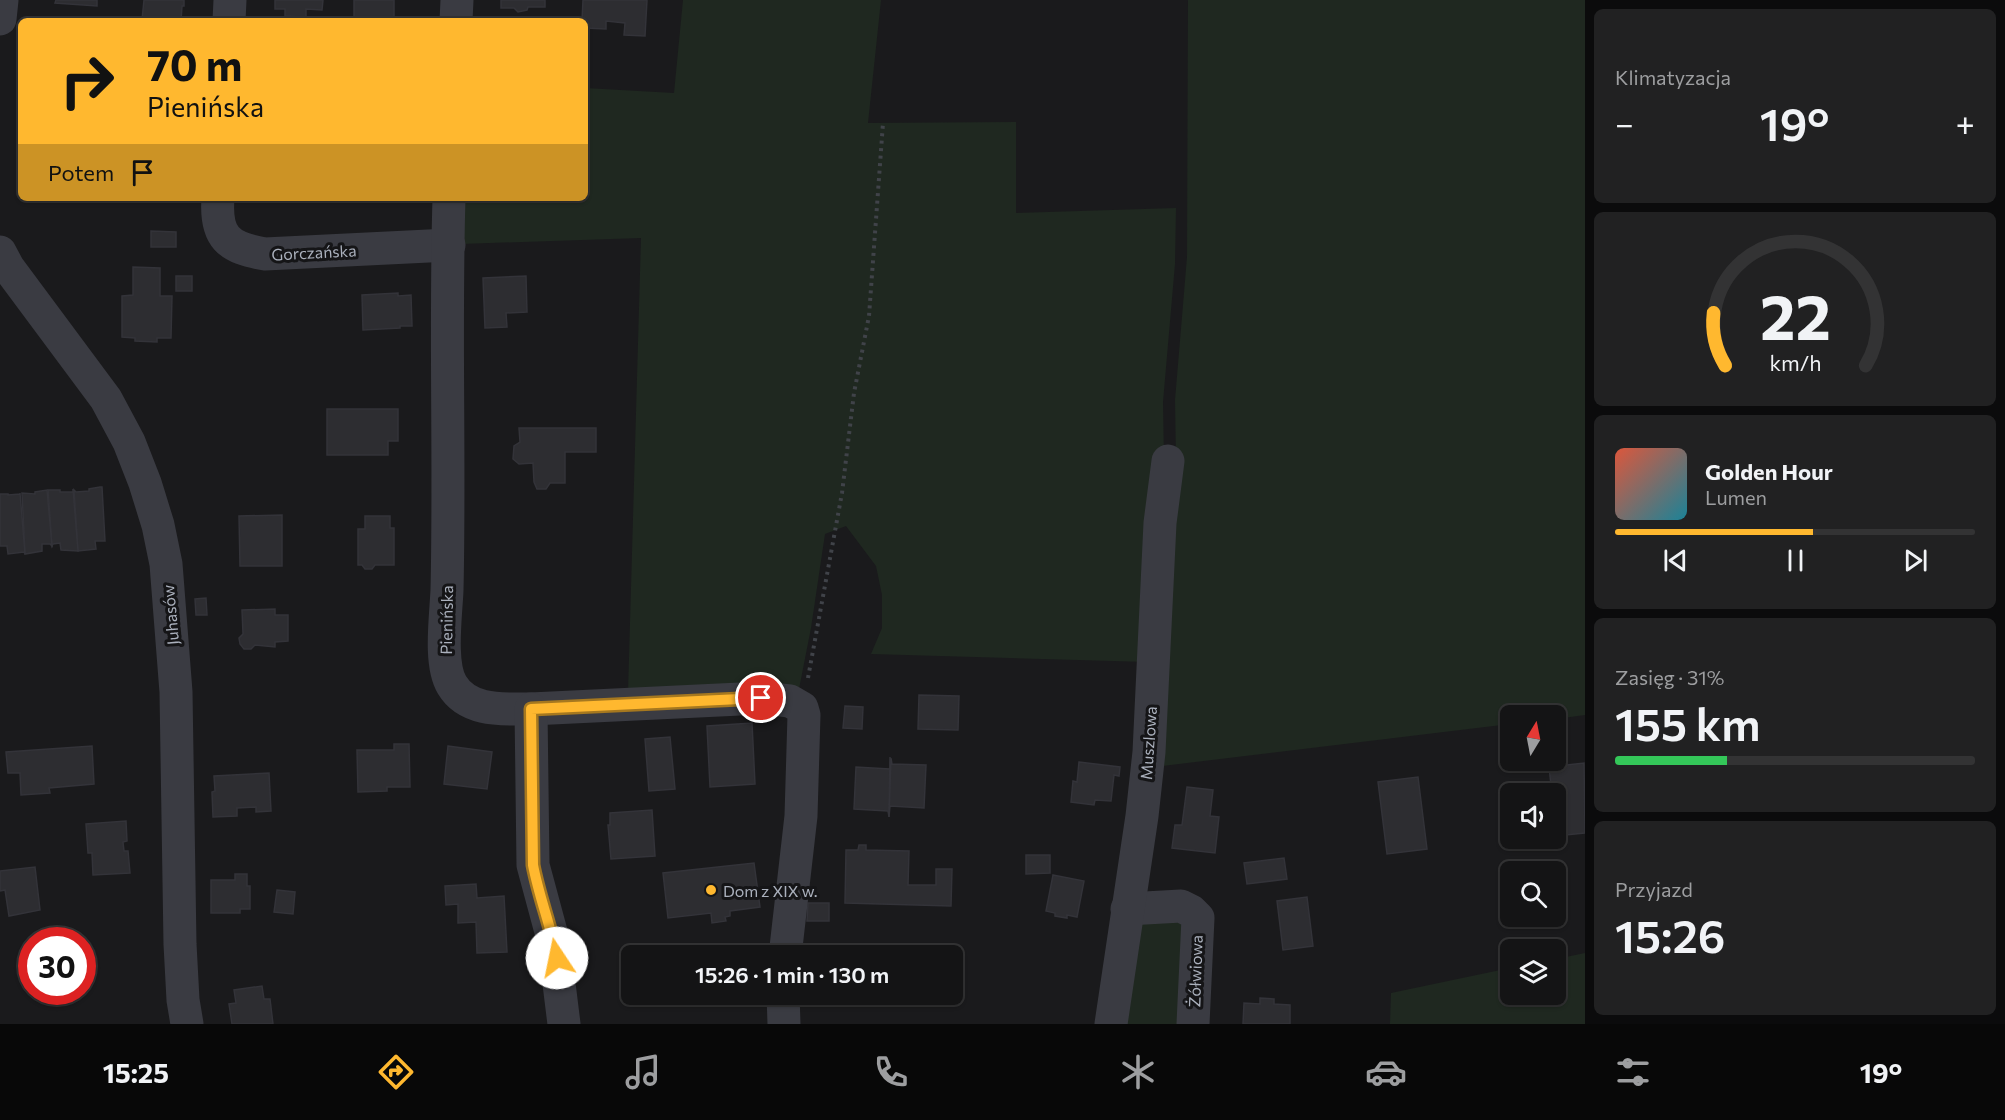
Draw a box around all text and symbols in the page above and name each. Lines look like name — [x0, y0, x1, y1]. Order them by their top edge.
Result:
text: 70 m — [147, 38, 242, 90]
icon: right — [48, 42, 126, 120]
text: Klimatyzacja — [1615, 65, 1731, 89]
text: Pienińska — [147, 90, 264, 123]
text: 19° — [1760, 95, 1829, 150]
text: − — [1615, 102, 1634, 143]
text: + — [1956, 102, 1975, 143]
icon: arrive — [126, 156, 159, 189]
text: Potem — [48, 159, 114, 186]
street label: Gorczańska — [271, 240, 357, 264]
text: 22 — [1759, 277, 1831, 353]
text: km/h — [1769, 349, 1821, 375]
text: Golden Hour — [1705, 458, 1833, 485]
text: Lumen — [1705, 485, 1767, 509]
icon: previous — [1659, 544, 1692, 577]
icon: pause — [1779, 544, 1812, 577]
icon: next — [1899, 544, 1932, 577]
street label: Juhasów — [158, 584, 182, 646]
street label: Pienińska — [436, 585, 456, 655]
text: Zasięg · 31% — [1615, 665, 1724, 689]
pin — [735, 672, 786, 723]
icon: arrive — [744, 681, 777, 714]
text: 155 km — [1615, 695, 1760, 750]
north arrow — [1500, 705, 1566, 771]
map controls — [1500, 705, 1566, 1005]
street label: Muszlowa — [1136, 706, 1160, 780]
button: sound — [1500, 783, 1566, 849]
button: search — [1500, 861, 1566, 927]
text: Przyjazd — [1615, 877, 1693, 901]
place label: Dom z XIX w. — [723, 881, 817, 900]
marker: Dom z XIX w. — [704, 883, 718, 897]
text: 15:26 — [1615, 907, 1725, 962]
position arrow — [525, 926, 589, 990]
speed limit sign: 30 — [18, 927, 96, 1005]
street label: Żółwiowa — [1184, 935, 1206, 1007]
button: layers — [1500, 939, 1566, 1005]
text: 15:26 · 1 min · 130 m — [695, 961, 889, 988]
icon: directions — [375, 1051, 417, 1093]
icon: music — [622, 1051, 664, 1093]
icon: phone — [870, 1051, 912, 1093]
icon: climate — [1117, 1051, 1159, 1093]
icon: car — [1365, 1051, 1407, 1093]
icon: filters — [1612, 1051, 1654, 1093]
text: 15:25 — [103, 1056, 169, 1089]
text: 19° — [1860, 1056, 1902, 1089]

